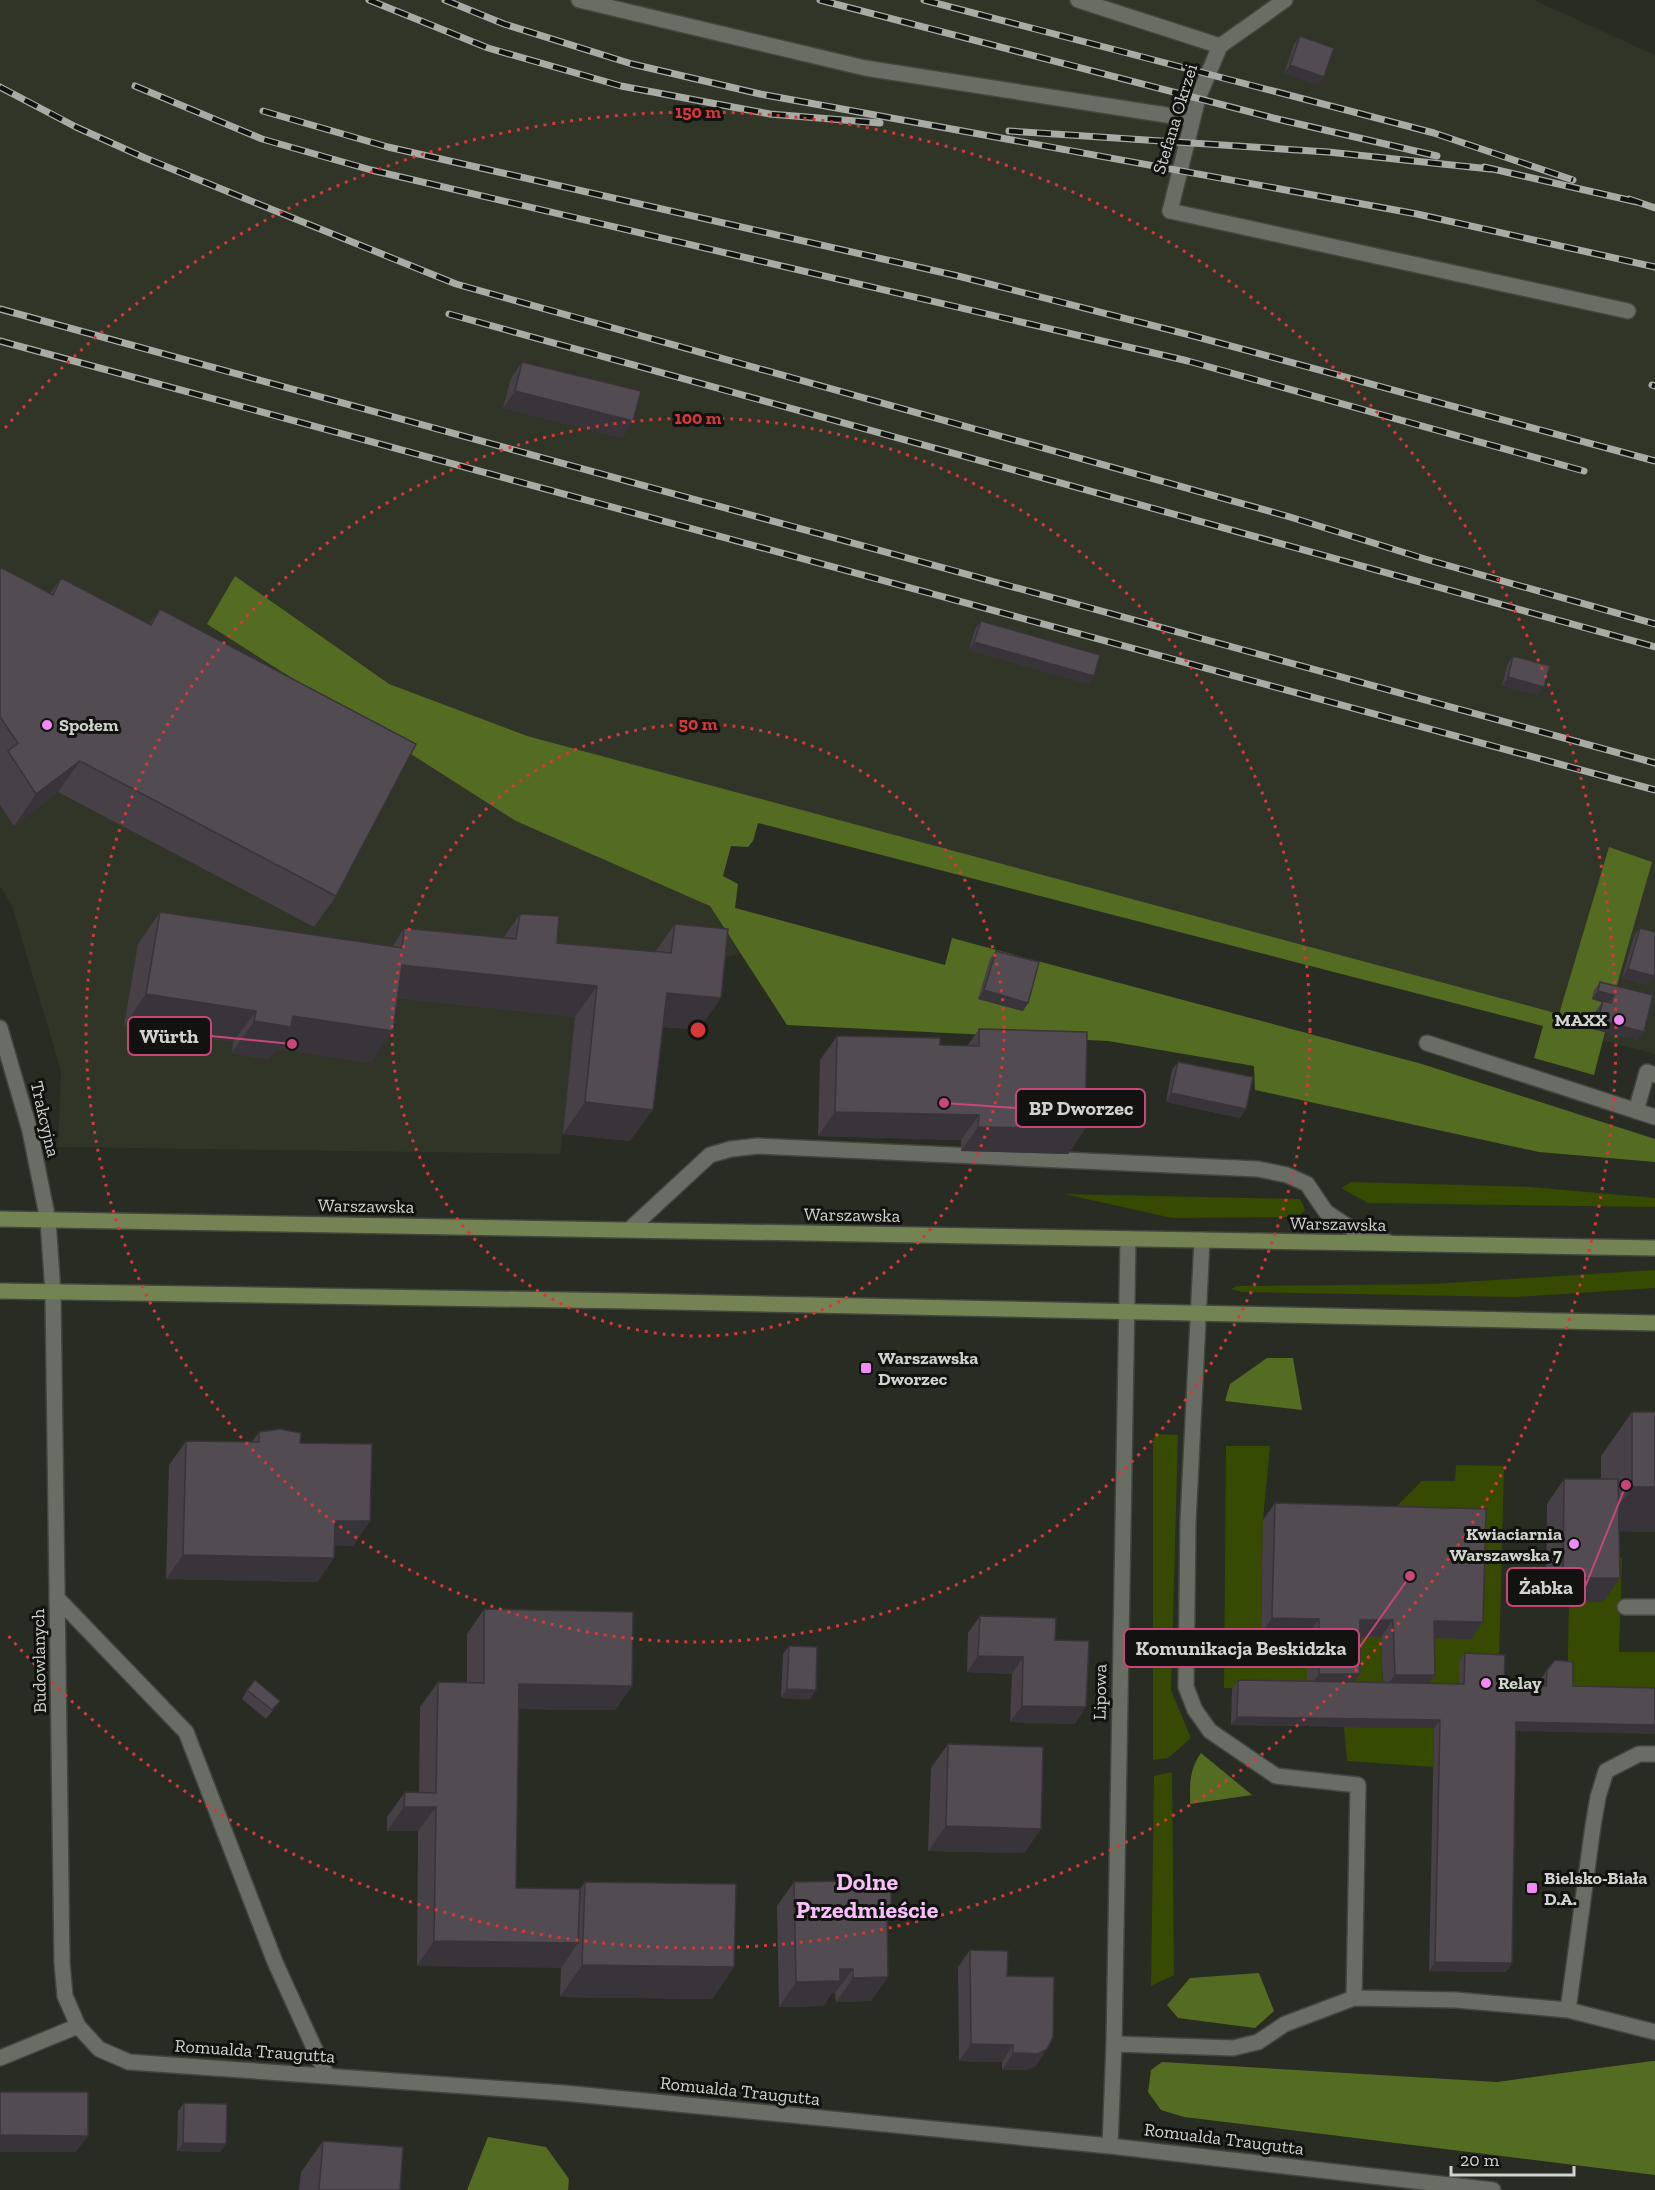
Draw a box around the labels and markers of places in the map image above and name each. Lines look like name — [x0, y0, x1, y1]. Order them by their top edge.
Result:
place label: Społem — [59, 714, 119, 736]
marker: Społem — [40, 718, 54, 732]
place label: MAXX — [1554, 1009, 1607, 1031]
marker: MAXX — [1612, 1013, 1626, 1027]
callout: Würth — [128, 1017, 211, 1055]
centre of rings — [688, 1020, 708, 1040]
callout: BP Dworzec — [1016, 1089, 1145, 1127]
place label: Warszawska Dworzec — [878, 1347, 978, 1390]
marker: Warszawska Dworzec — [859, 1361, 873, 1375]
place label: Kwiaciarnia Warszawska 7 — [1449, 1523, 1562, 1566]
marker: Kwiaciarnia Warszawska 7 — [1567, 1537, 1581, 1551]
callout: Żabka — [1507, 1568, 1585, 1606]
callout: Komunikacja Beskidzka — [1124, 1629, 1359, 1667]
place label: Relay — [1498, 1672, 1542, 1694]
marker: Relay — [1479, 1676, 1493, 1690]
place label: Bielsko-Biała D.A. — [1544, 1867, 1647, 1910]
marker: Bielsko-Biała D.A. — [1525, 1881, 1539, 1895]

